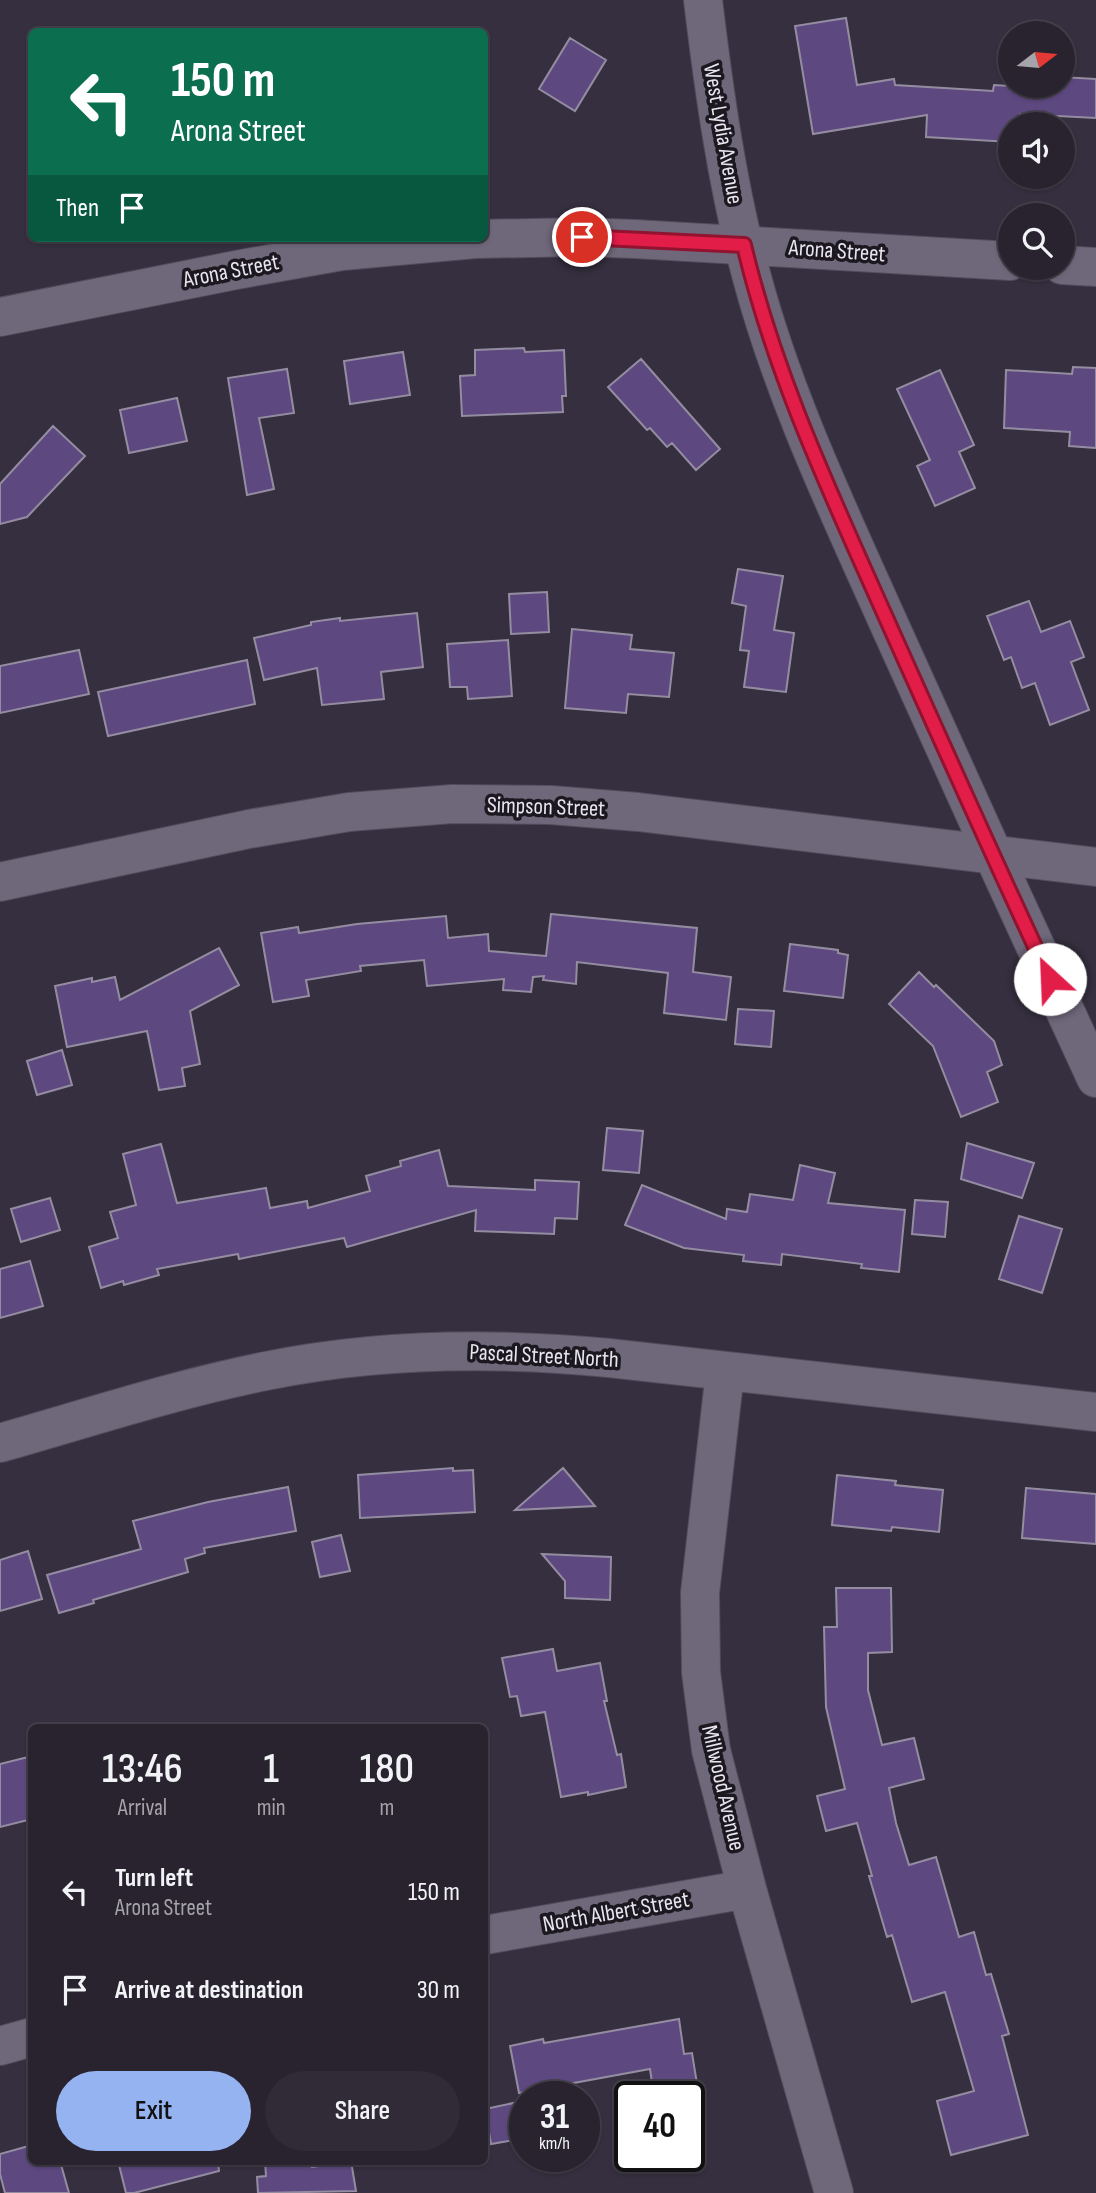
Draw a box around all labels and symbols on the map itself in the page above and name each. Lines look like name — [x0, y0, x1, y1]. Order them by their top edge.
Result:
north arrow — [998, 21, 1074, 98]
street label: West Lydia Avenue — [697, 62, 749, 206]
pin — [552, 207, 612, 267]
street label: Arona Street — [787, 234, 886, 268]
street label: Arona Street — [180, 248, 281, 294]
street label: Simpson Street — [486, 791, 606, 823]
position arrow — [1013, 942, 1087, 1016]
street label: Pascal Street North — [469, 1338, 619, 1374]
street label: Millwood Avenue — [695, 1723, 751, 1853]
street label: North Albert Street — [541, 1885, 691, 1939]
speed limit sign: 40 — [614, 2081, 705, 2172]

